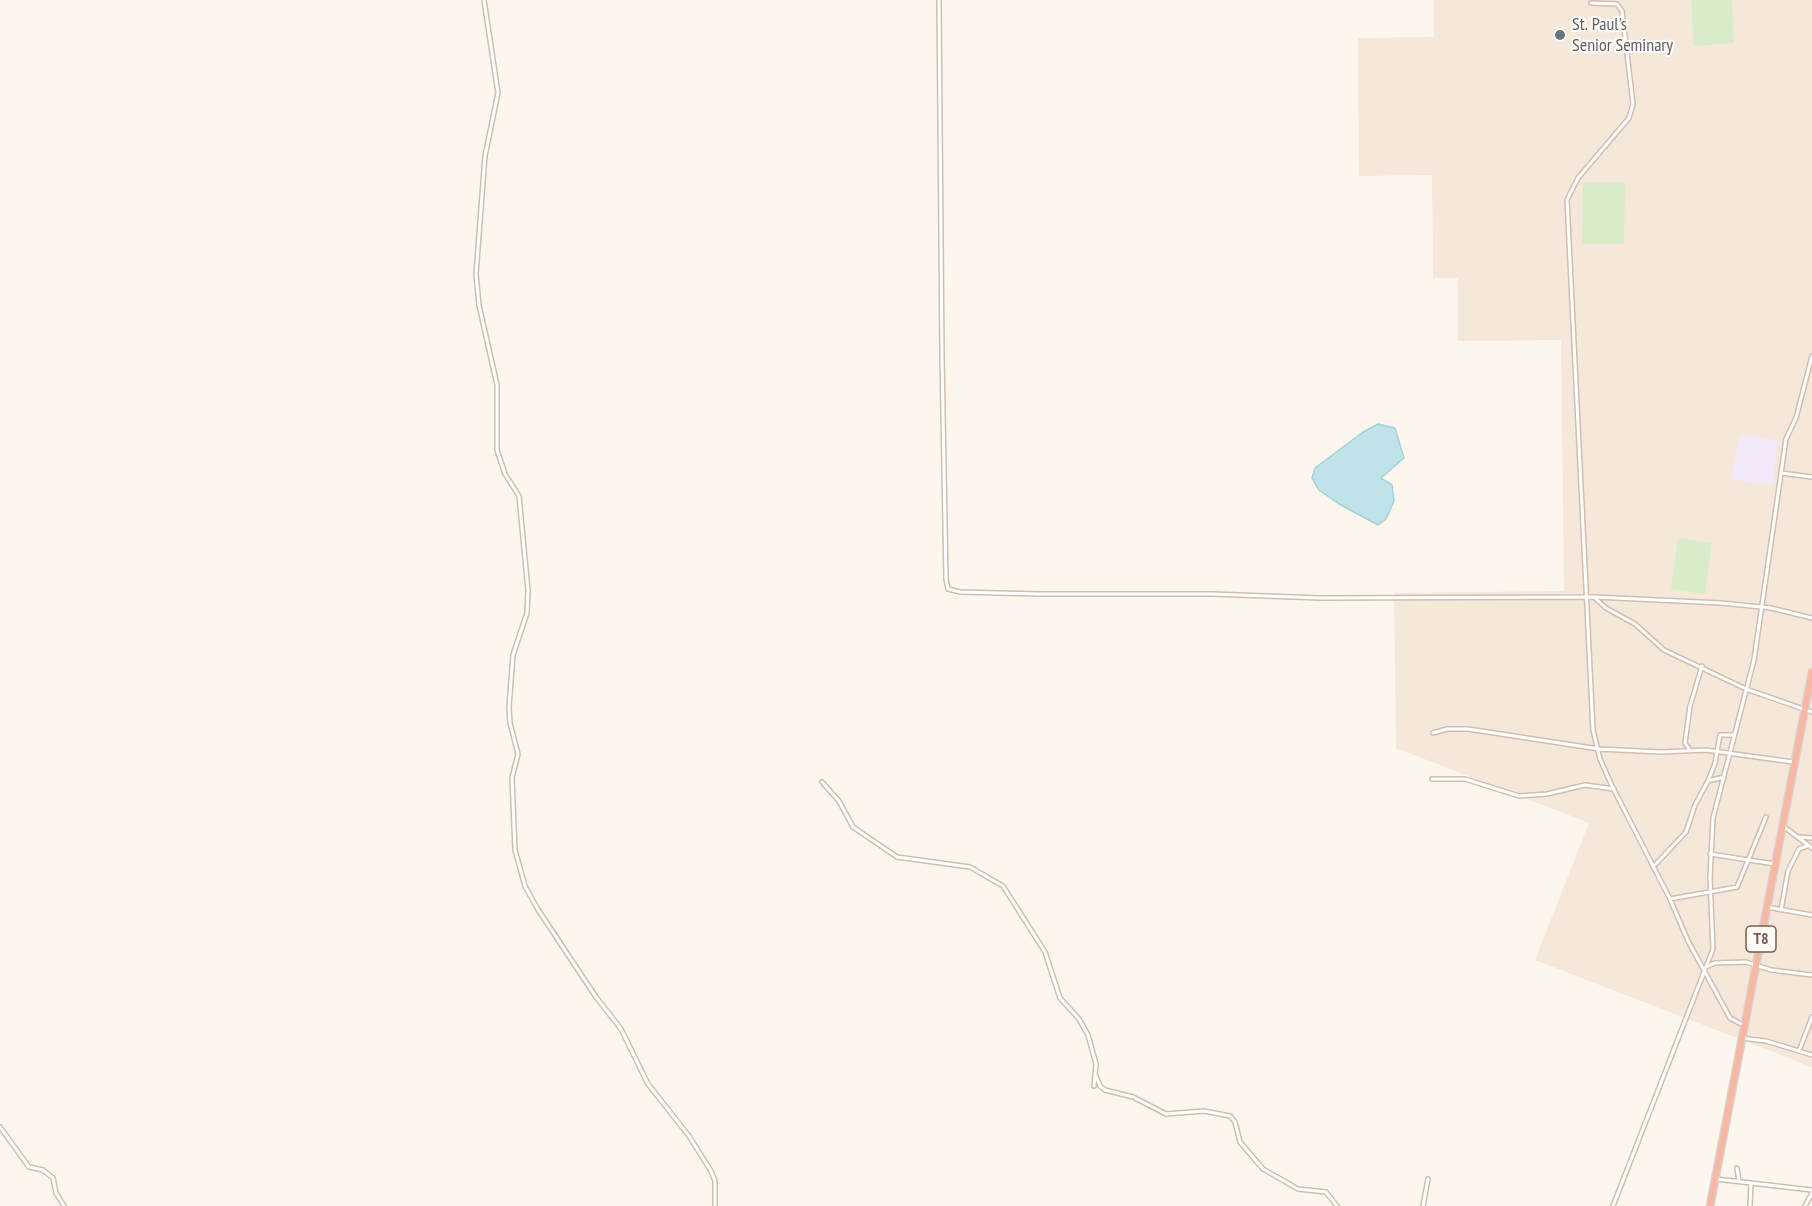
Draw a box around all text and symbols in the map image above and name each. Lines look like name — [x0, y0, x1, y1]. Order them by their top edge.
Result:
place label: St. Paul's Senior Seminary — [1572, 14, 1673, 57]
marker: St. Paul's Senior Seminary — [1553, 28, 1567, 42]
road number: T8 — [1746, 926, 1776, 952]

